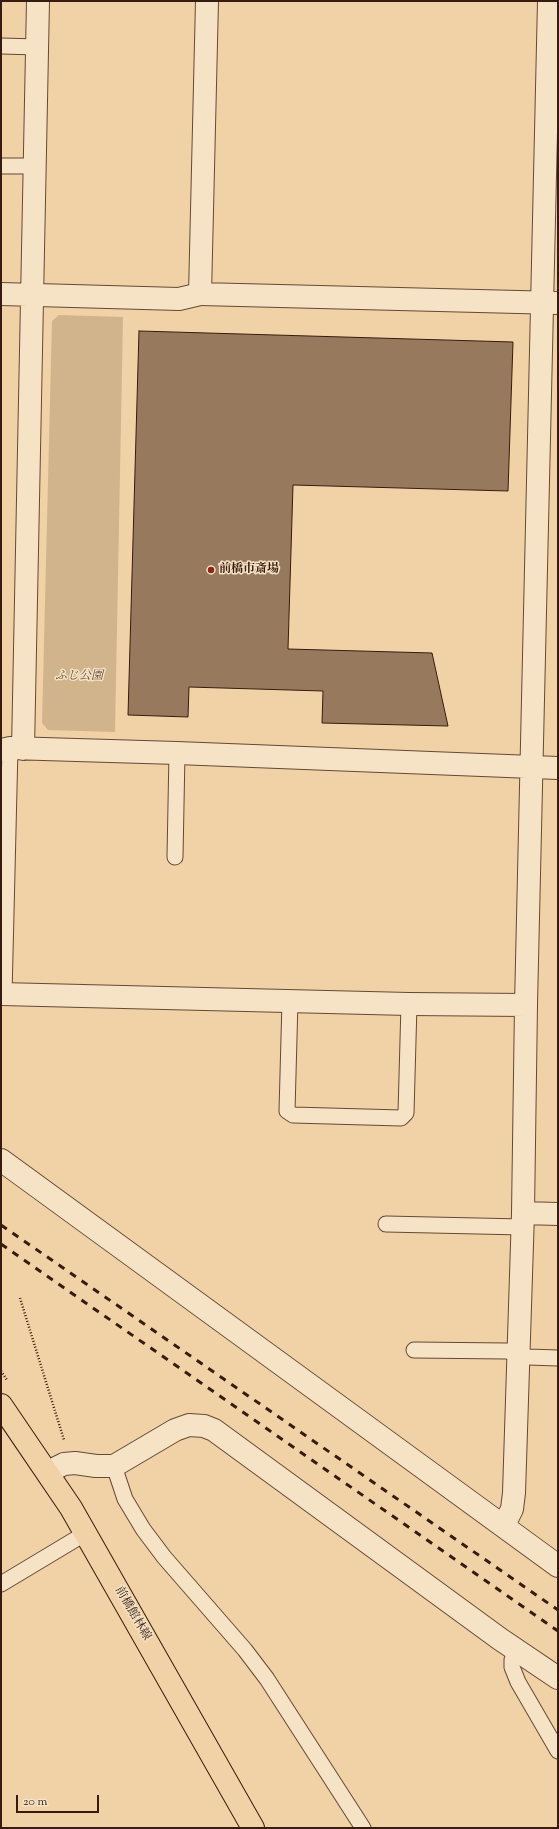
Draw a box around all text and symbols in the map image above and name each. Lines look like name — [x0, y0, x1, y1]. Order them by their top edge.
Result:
place label: 前橋市斎場 — [219, 563, 279, 577]
marker: 前橋市斎場 — [206, 565, 216, 575]
park label: ふじ公園 — [55, 670, 103, 684]
street label: 前橋館林線 — [111, 1584, 153, 1644]
scale bar — [18, 1787, 101, 1813]
text: 20 m — [23, 1793, 47, 1811]

